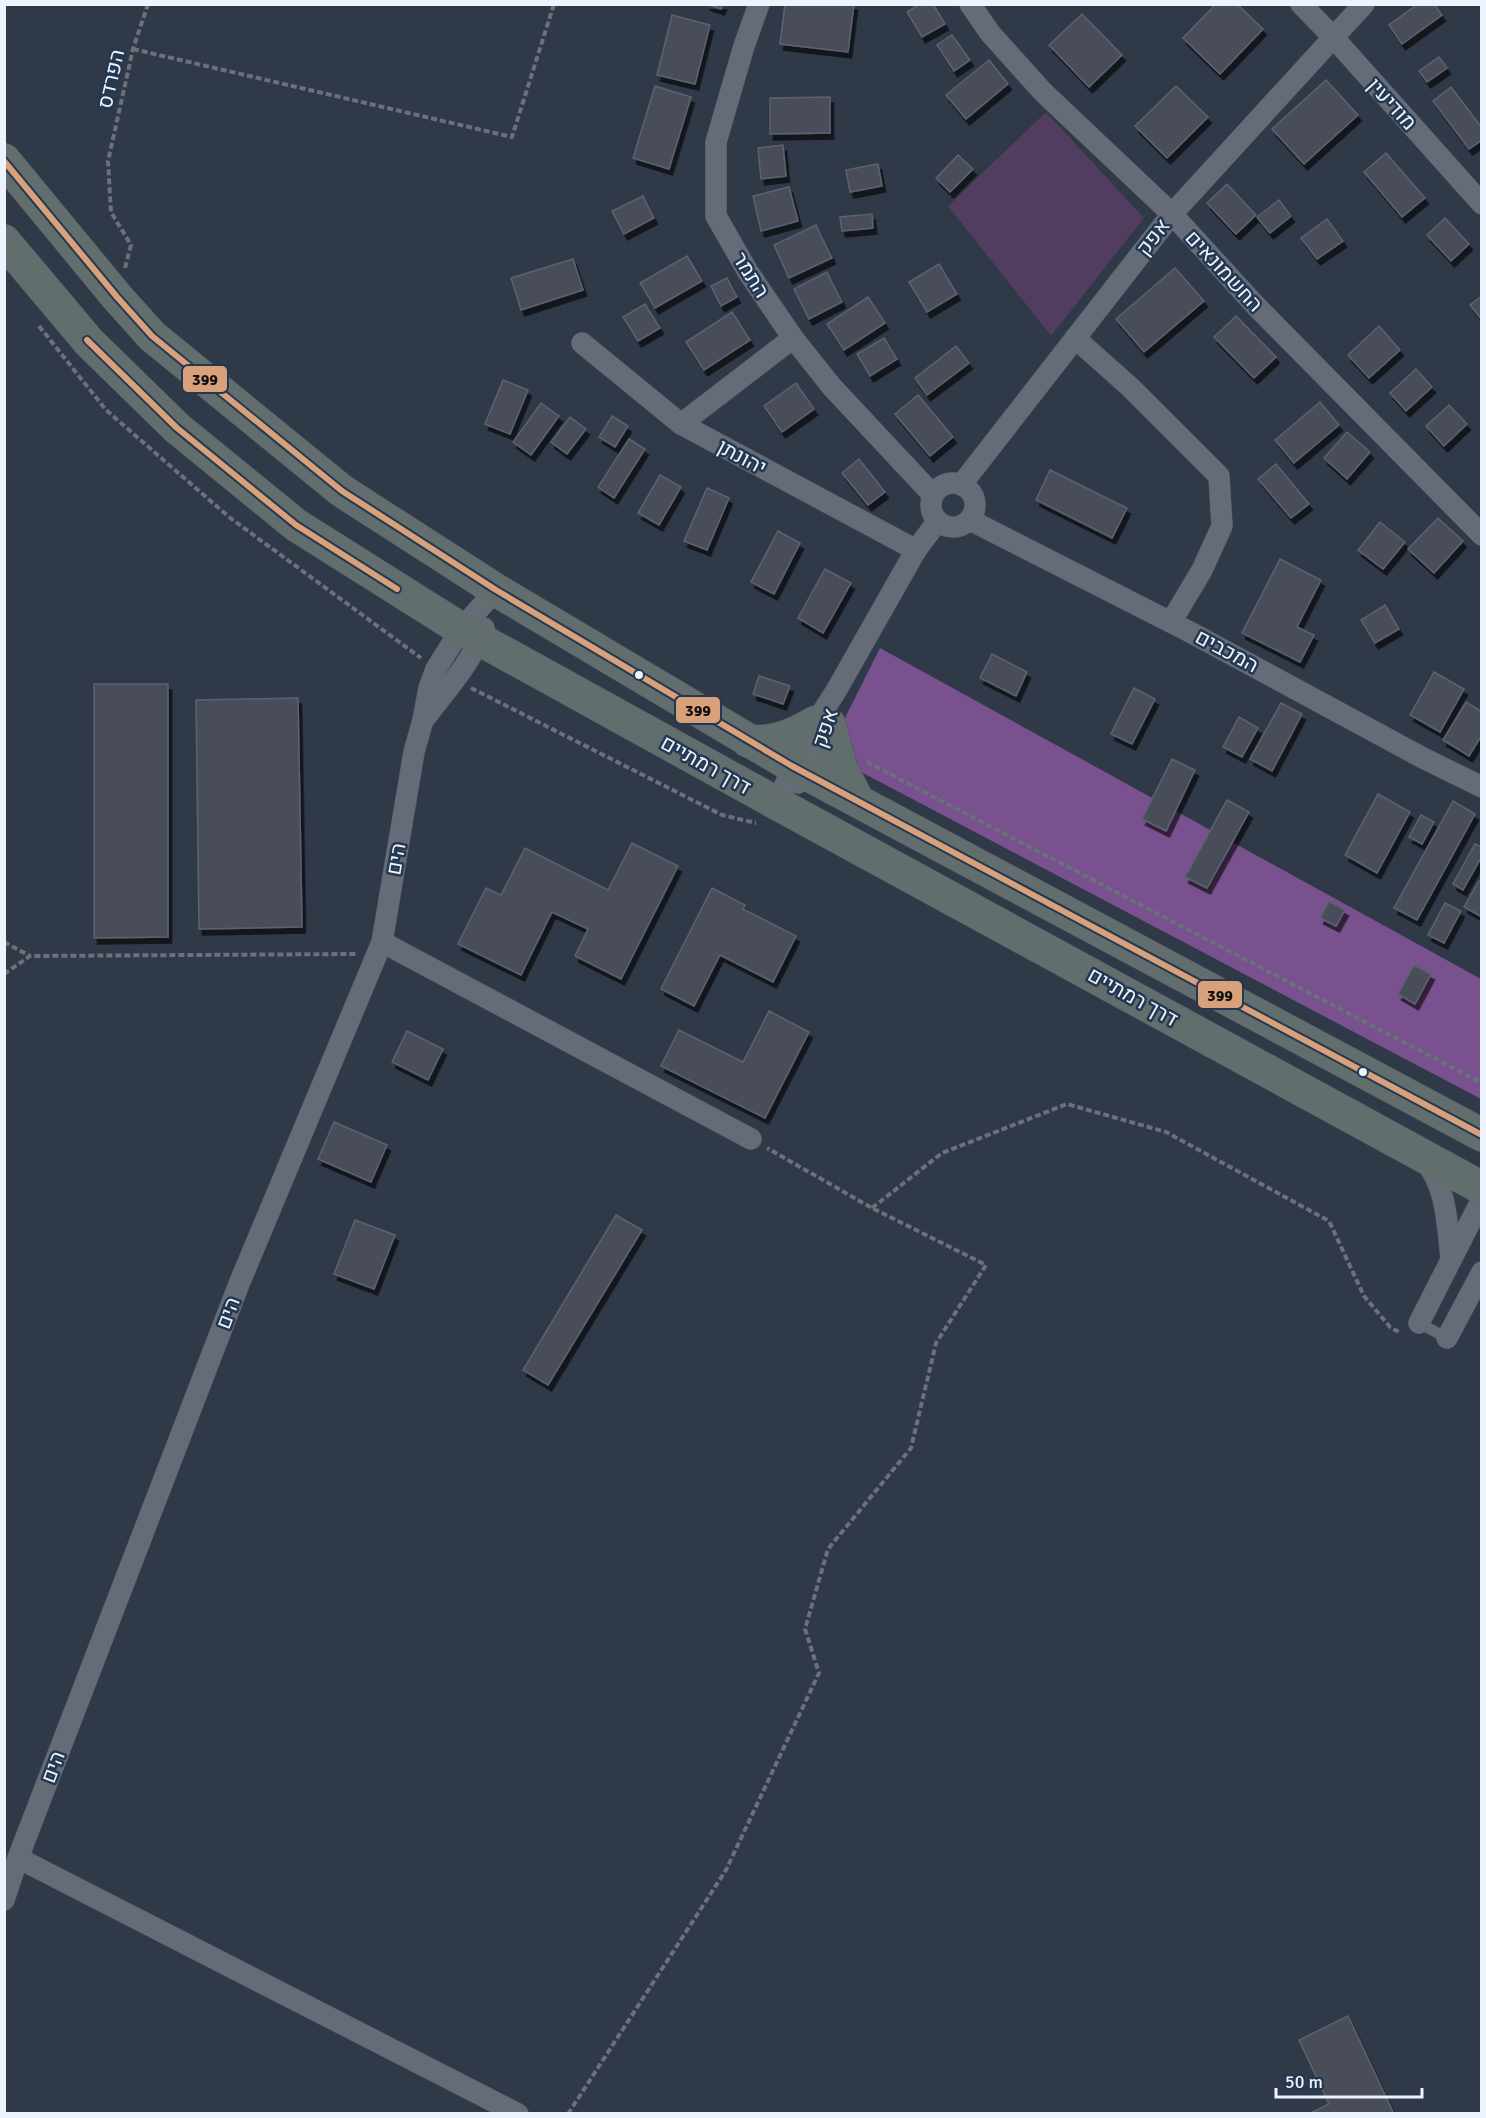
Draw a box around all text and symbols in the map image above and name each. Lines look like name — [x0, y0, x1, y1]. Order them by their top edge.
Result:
street label: הפרדס — [92, 47, 130, 111]
street label: מודיעין — [1362, 73, 1422, 135]
street label: אפק — [1131, 213, 1175, 261]
street label: החשמונאים — [1180, 225, 1268, 317]
street label: התמר — [727, 247, 775, 303]
line badge: 399 — [182, 365, 228, 393]
text: 399 — [192, 370, 218, 390]
street label: יהונתן — [713, 433, 771, 481]
street label: המכבים — [1191, 624, 1263, 678]
unlabelled marker — [633, 669, 645, 681]
line badge: 399 — [675, 696, 721, 724]
text: 399 — [685, 701, 711, 721]
street label: אפק — [806, 705, 844, 751]
street label: דרך רמתיים — [656, 730, 756, 800]
street label: הים — [380, 841, 412, 877]
street label: דרך רמתיים — [1083, 962, 1183, 1032]
line badge: 399 — [1197, 980, 1243, 1009]
text: 399 — [1207, 986, 1233, 1006]
unlabelled marker — [1357, 1066, 1369, 1078]
street label: הים — [210, 1293, 246, 1333]
street label: הים — [35, 1747, 71, 1787]
scale bar — [1276, 2061, 1422, 2099]
text: 50 m — [1285, 2071, 1323, 2093]

